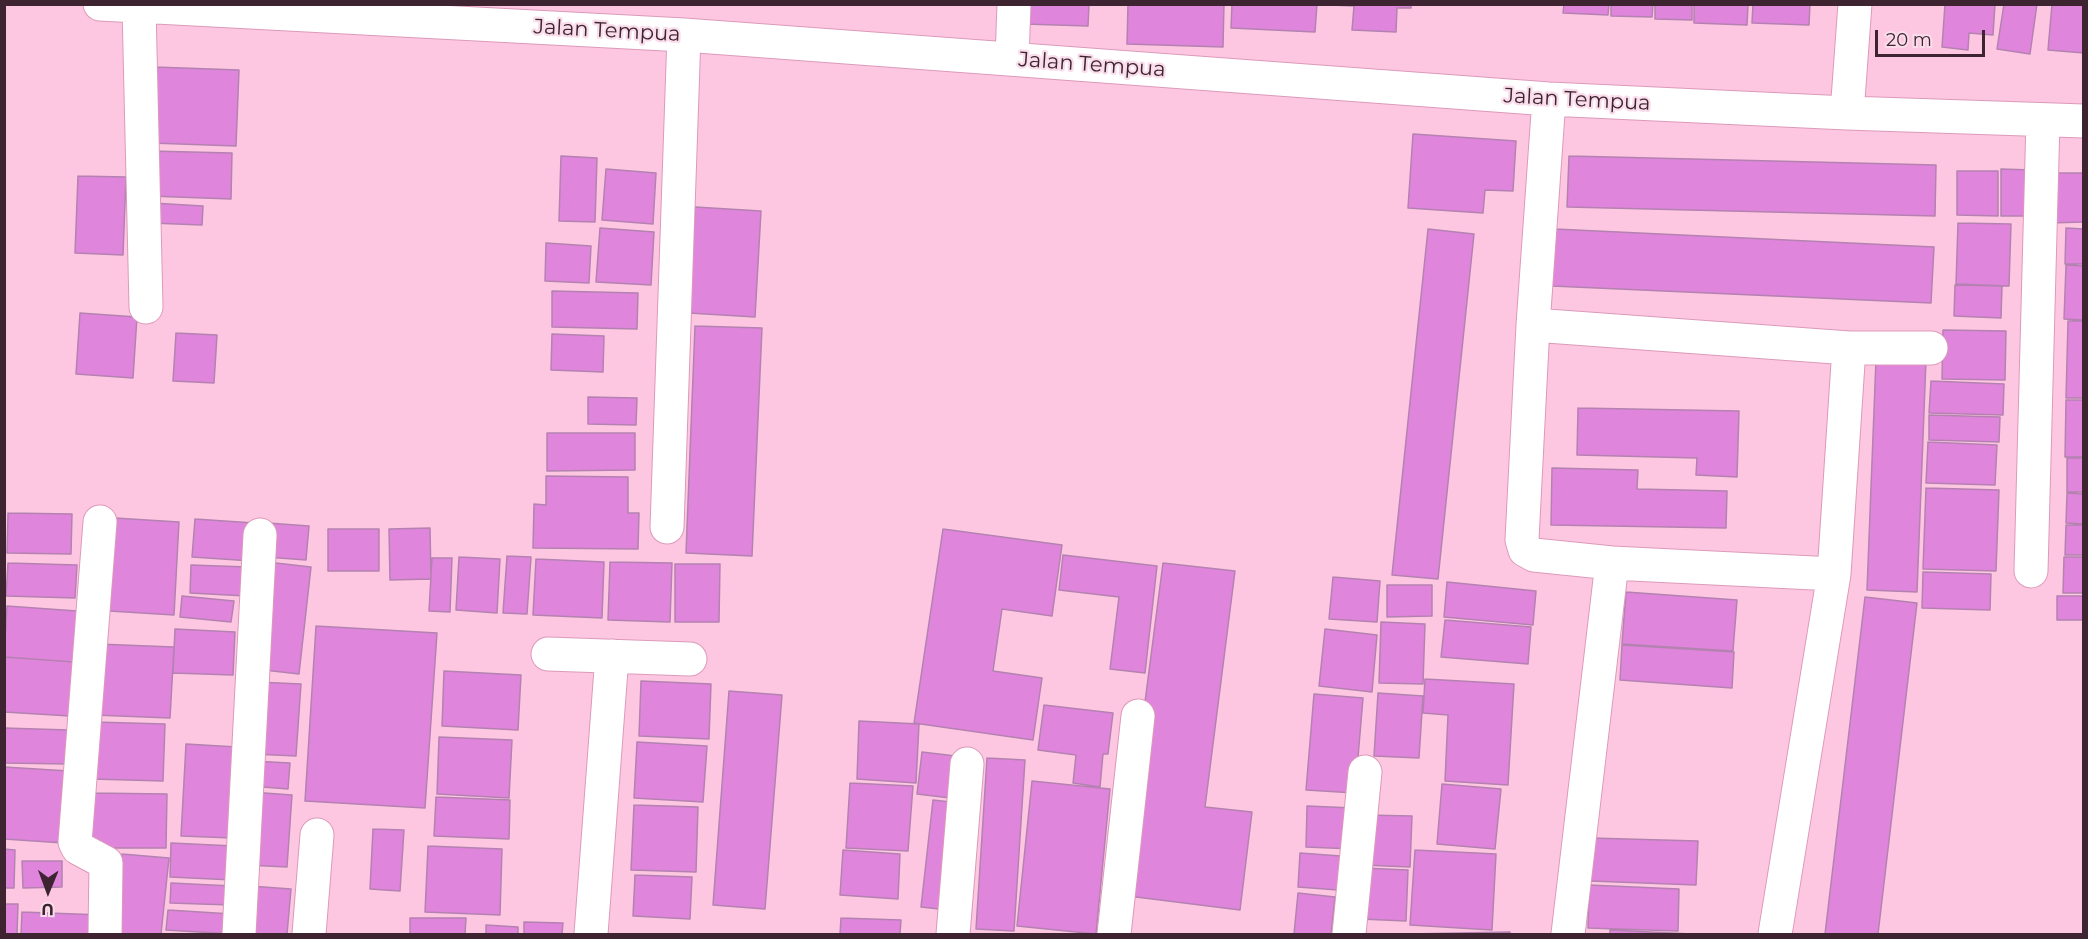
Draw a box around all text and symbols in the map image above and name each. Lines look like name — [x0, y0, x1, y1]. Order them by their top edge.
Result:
street label: Jalan Tempua — [533, 15, 681, 47]
scale bar — [1878, 18, 1988, 56]
text: 20 m — [1886, 29, 1932, 51]
street label: Jalan Tempua — [1018, 47, 1166, 83]
street label: Jalan Tempua — [1503, 84, 1651, 116]
north arrow — [18, 861, 78, 921]
text: U — [41, 900, 54, 919]

